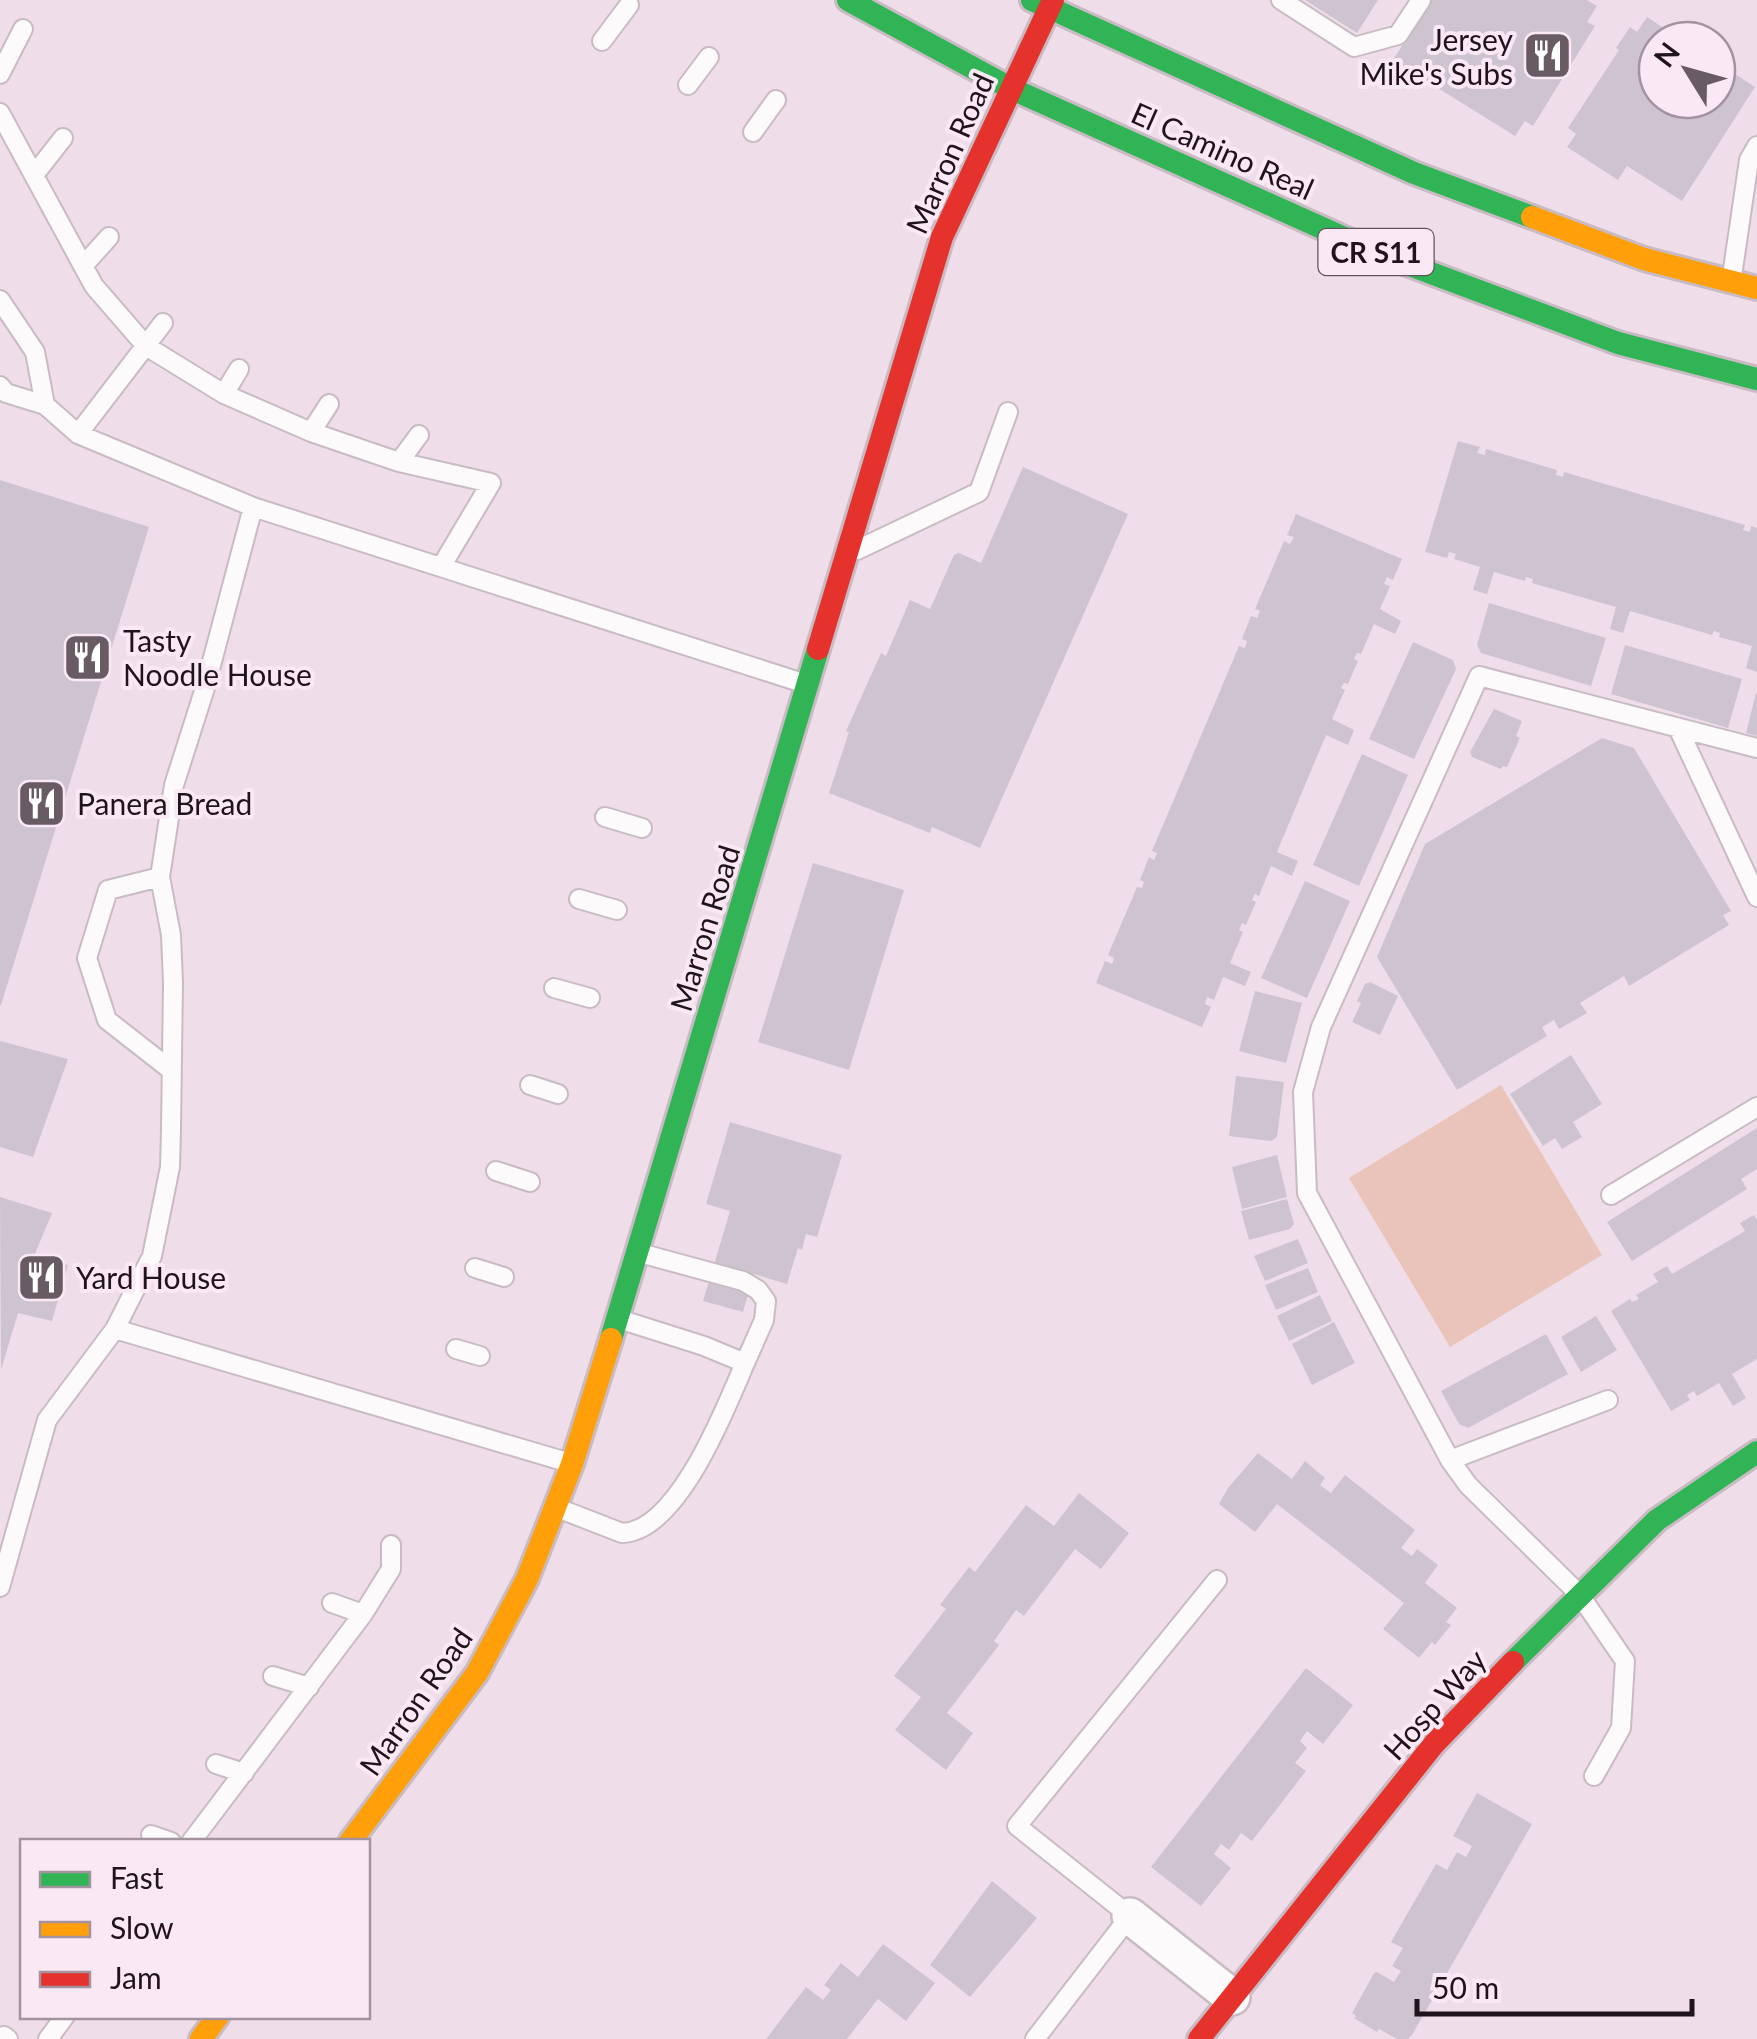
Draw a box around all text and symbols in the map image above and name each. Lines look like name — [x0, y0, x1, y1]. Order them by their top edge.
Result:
north arrow — [1637, 20, 1737, 120]
place label: Jersey Mike's Subs — [1359, 21, 1514, 91]
restaurant icon: Jersey Mike's Subs — [1522, 30, 1574, 82]
text: N — [1646, 36, 1686, 73]
street label: Marron Road — [898, 67, 1000, 239]
street label: El Camino Real — [1126, 94, 1320, 206]
road number: CR S11 — [1318, 229, 1434, 275]
place label: Tasty Noodle House — [123, 622, 312, 692]
restaurant icon: Tasty Noodle House — [62, 631, 114, 683]
restaurant icon: Panera Bread — [16, 777, 68, 829]
place label: Panera Bread — [77, 785, 252, 821]
street label: Marron Road — [662, 841, 746, 1015]
restaurant icon: Yard House — [15, 1251, 67, 1303]
place label: Yard House — [76, 1259, 226, 1295]
street label: Marron Road — [351, 1620, 479, 1782]
street label: Hosp Way — [1375, 1641, 1493, 1767]
legend — [20, 1839, 370, 2019]
text: Fast — [110, 1859, 164, 1895]
text: Slow — [110, 1909, 174, 1945]
scale bar — [1417, 1954, 1692, 2016]
text: Jam — [110, 1959, 162, 1995]
text: 50 m — [1432, 1969, 1499, 2005]

